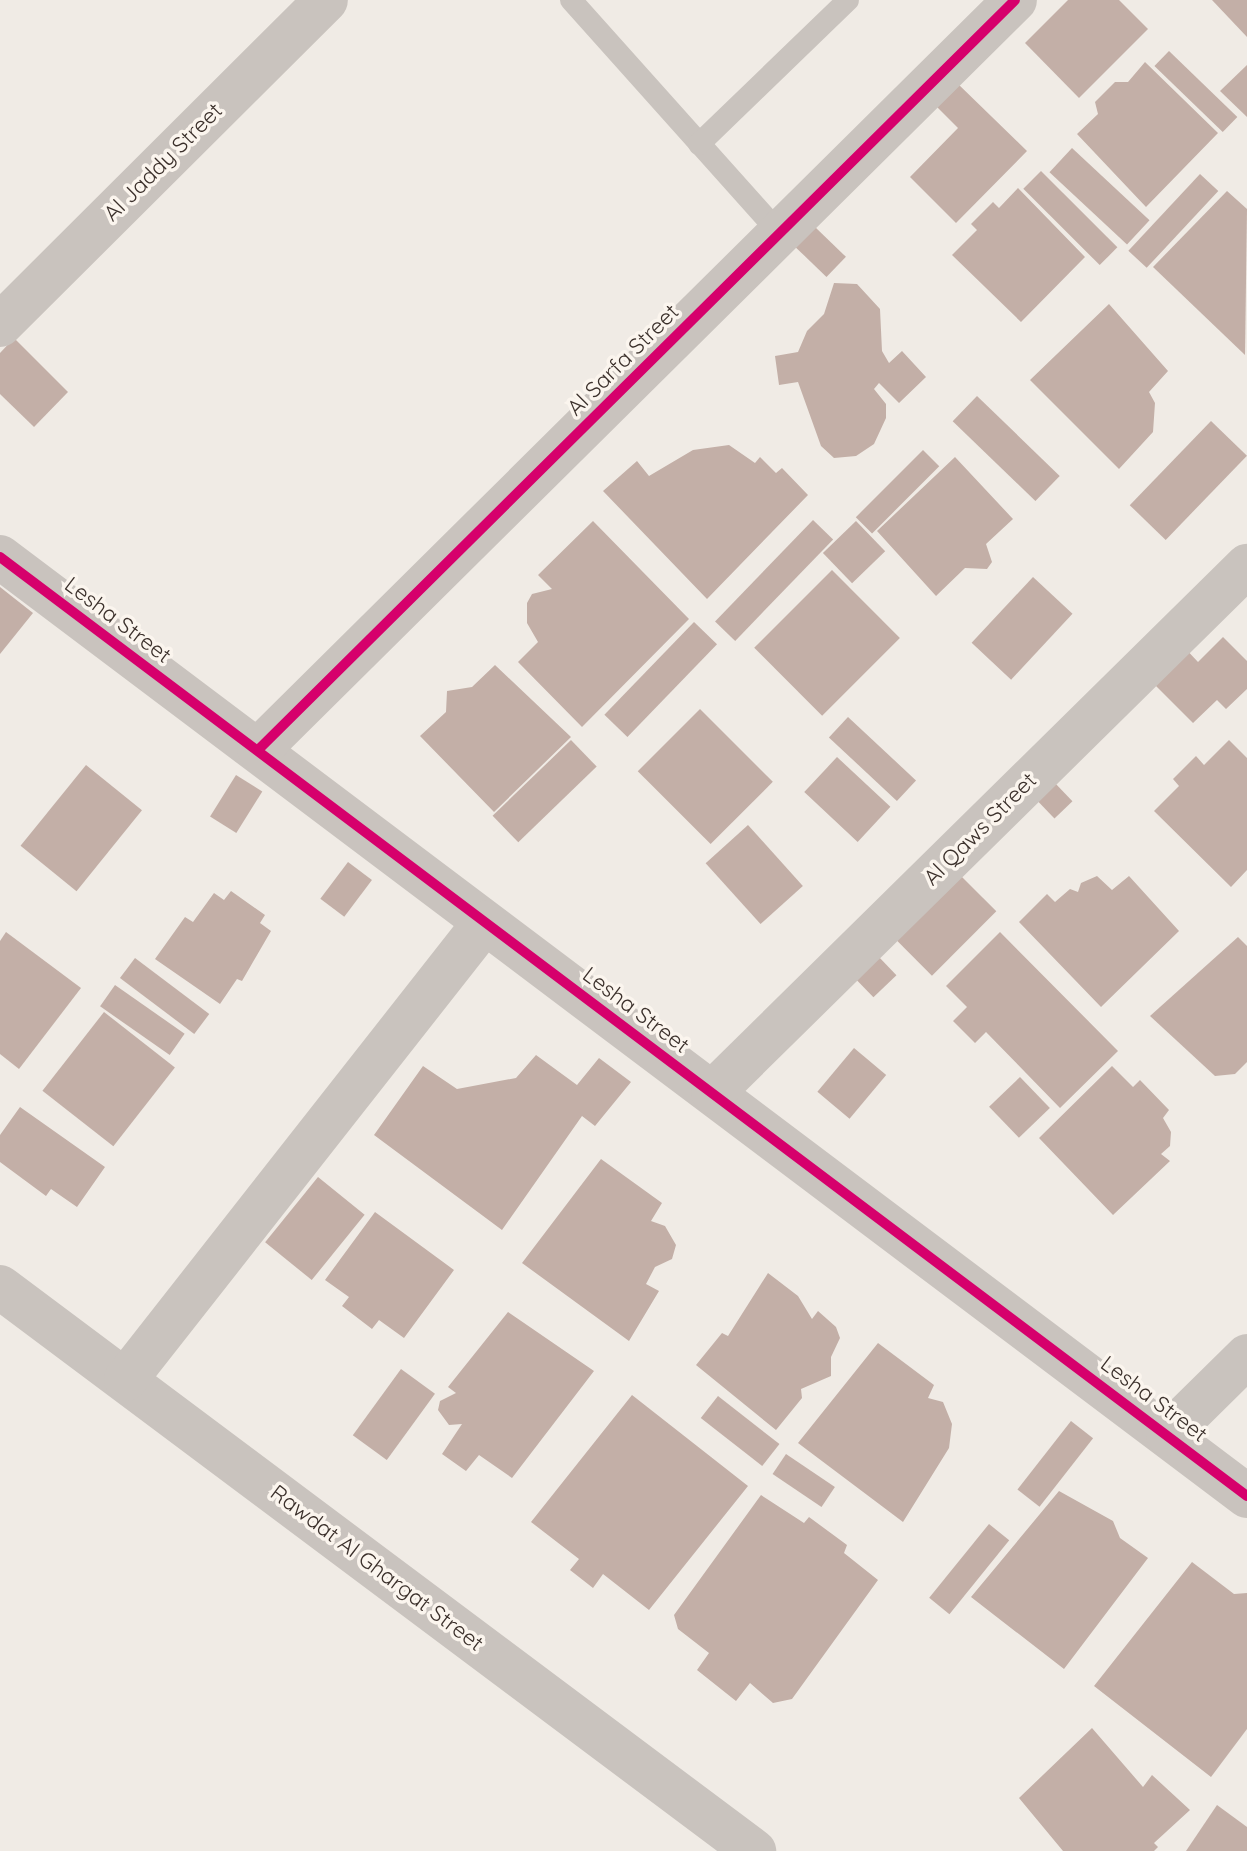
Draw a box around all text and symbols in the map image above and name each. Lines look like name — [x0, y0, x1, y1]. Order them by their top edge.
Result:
street label: Al Jaddy Street — [98, 97, 228, 227]
street label: Al Sarfa Street — [562, 299, 684, 421]
street label: Lesha Street — [60, 571, 176, 669]
street label: Al Qaws Street — [918, 767, 1042, 891]
street label: Lesha Street — [578, 961, 694, 1059]
street label: Lesha Street — [1096, 1350, 1212, 1448]
street label: Rawdat Al Ghargat Street — [265, 1479, 489, 1657]

